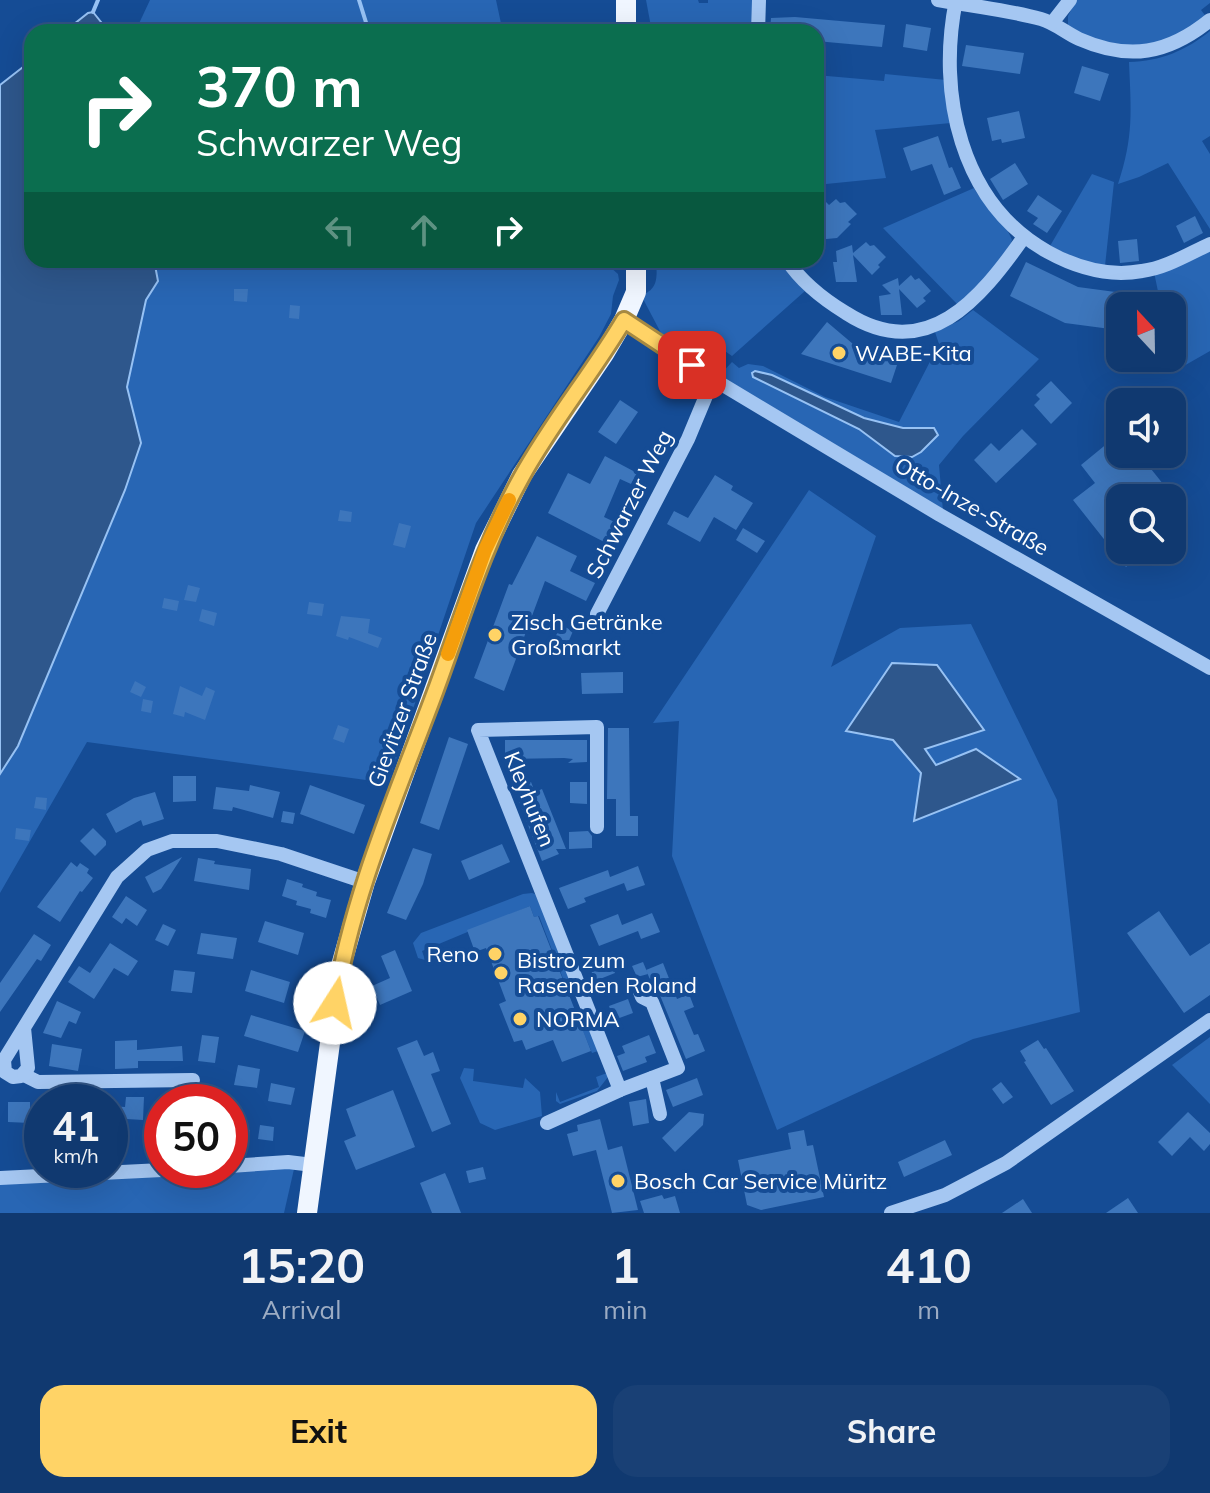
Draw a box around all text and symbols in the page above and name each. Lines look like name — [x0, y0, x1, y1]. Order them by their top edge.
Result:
text: 370 m — [196, 51, 363, 121]
icon: right — [64, 56, 168, 160]
text: Schwarzer Weg — [196, 120, 462, 165]
icon: left — [318, 208, 362, 252]
icon: ahead — [402, 208, 446, 252]
icon: right — [486, 208, 530, 252]
north arrow — [1106, 292, 1186, 372]
map controls — [1106, 292, 1186, 564]
pin — [658, 331, 726, 399]
place label: WABE-Kita — [855, 339, 972, 367]
icon: arrive — [670, 343, 714, 387]
marker: WABE-Kita — [830, 344, 848, 362]
button: sound — [1106, 388, 1186, 468]
street label: Schwarzer Weg — [580, 425, 678, 583]
street label: Otto-Inze-Straße — [890, 450, 1054, 562]
button: search — [1106, 484, 1186, 564]
place label: Zisch Getränke Großmarkt — [511, 608, 663, 661]
marker: Zisch Getränke Großmarkt — [486, 626, 504, 644]
street label: Gievitzer Straße — [361, 629, 443, 791]
street label: Kleyhufen — [498, 747, 562, 851]
place label: Reno — [427, 940, 479, 968]
marker: Reno — [486, 945, 504, 963]
place label: Bistro zum Rasenden Roland — [517, 946, 697, 999]
position arrow — [293, 961, 377, 1045]
marker: Bistro zum Rasenden Roland — [492, 964, 510, 982]
place label: NORMA — [536, 1005, 620, 1033]
marker: NORMA — [511, 1010, 529, 1028]
speed limit sign: 50 — [144, 1084, 248, 1188]
text: 41 — [52, 1101, 100, 1151]
text: km/h — [53, 1143, 99, 1168]
place label: Bosch Car Service Müritz — [634, 1167, 887, 1195]
marker: Bosch Car Service Müritz — [609, 1172, 627, 1190]
text: 15:20 — [238, 1235, 365, 1295]
text: 1 — [611, 1235, 640, 1295]
text: 410 — [886, 1235, 972, 1295]
text: Arrival — [262, 1293, 341, 1326]
text: min — [603, 1293, 647, 1326]
text: m — [917, 1293, 940, 1326]
button: Exit — [40, 1385, 597, 1477]
button: Share — [613, 1385, 1170, 1477]

